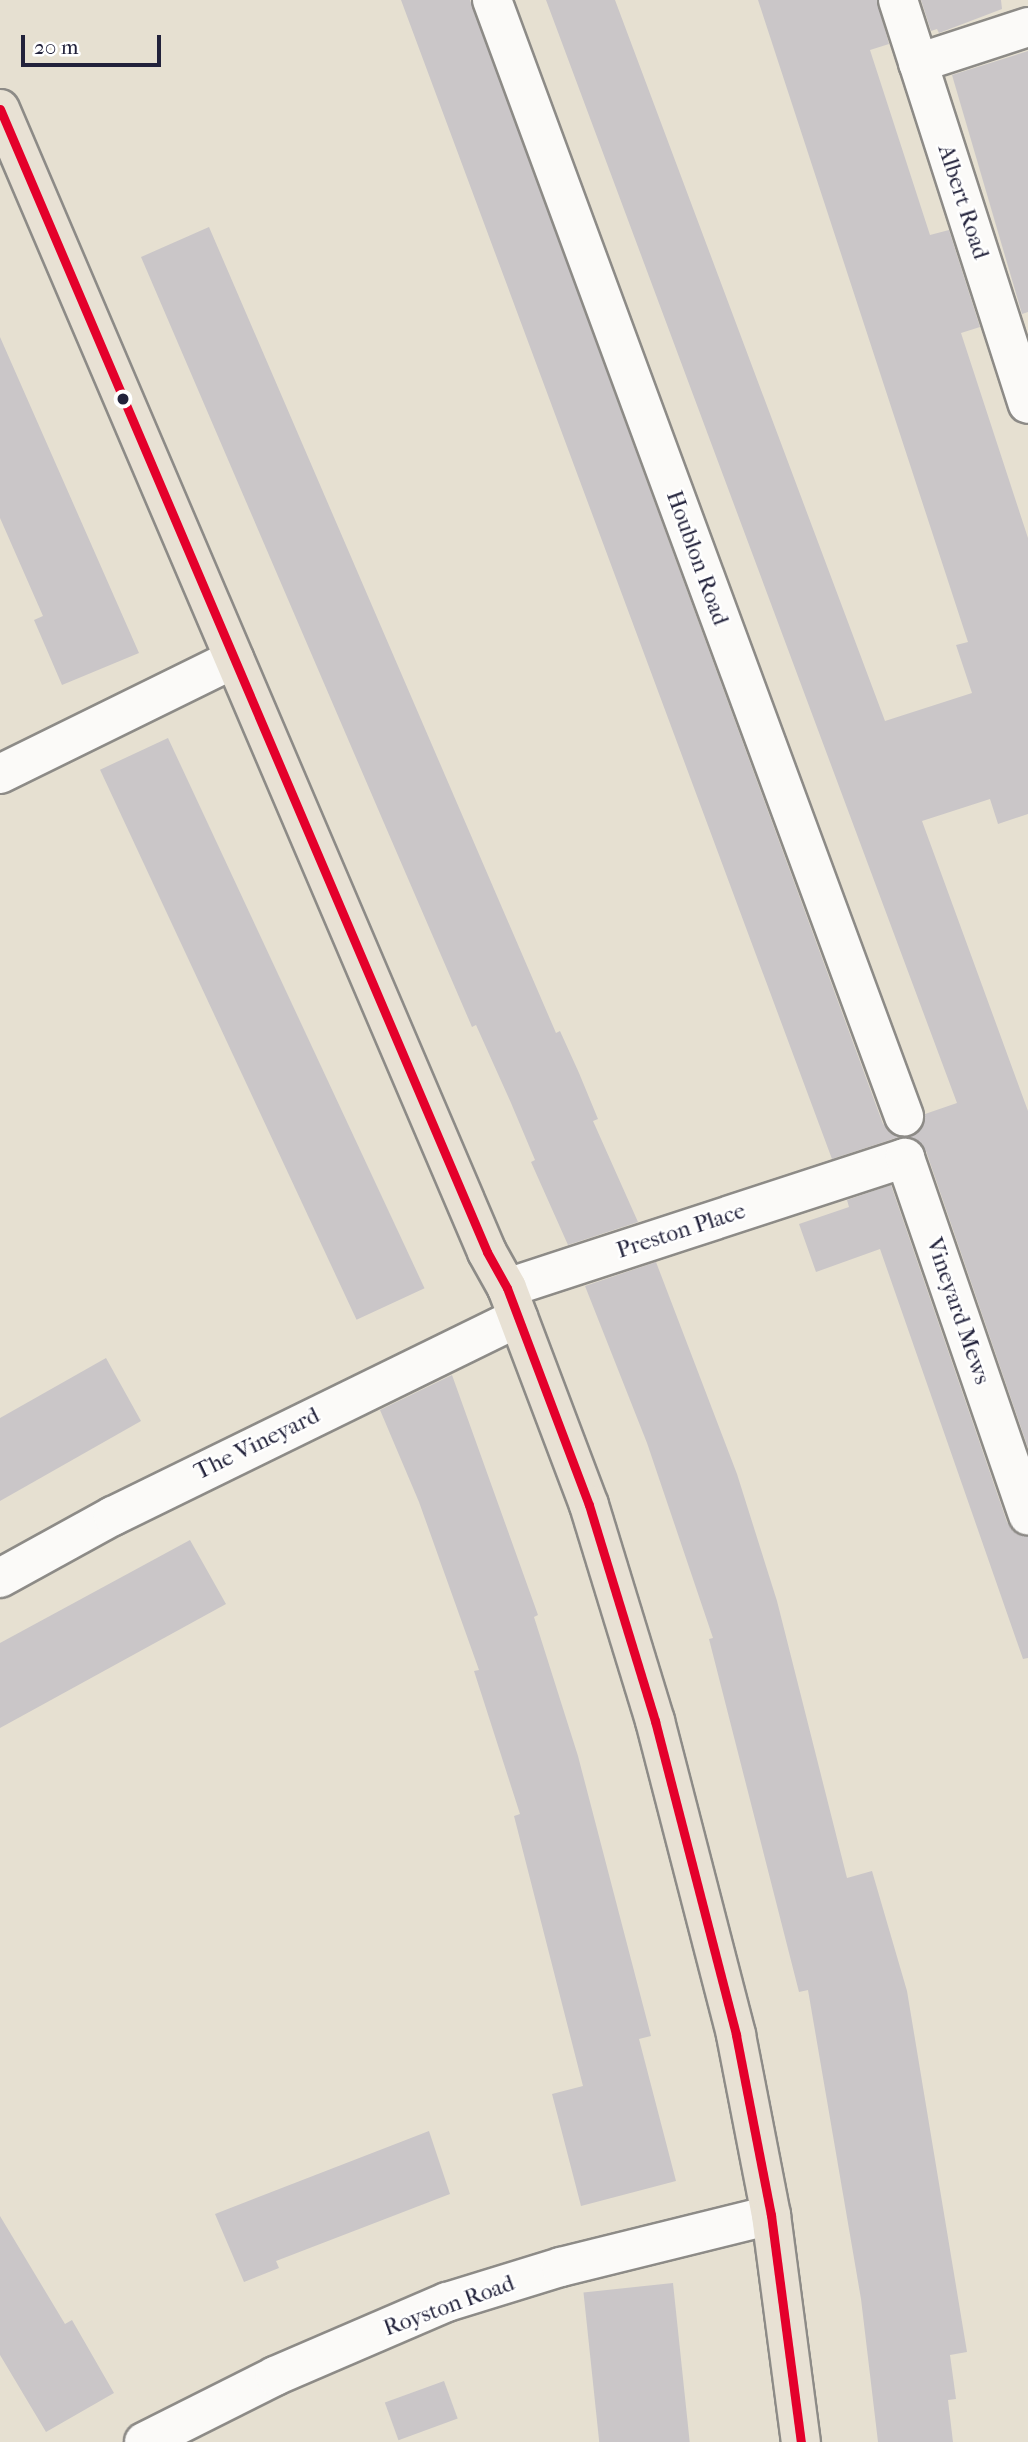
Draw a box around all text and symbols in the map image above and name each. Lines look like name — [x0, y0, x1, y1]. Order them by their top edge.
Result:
scale bar — [24, 21, 164, 65]
text: 20 m — [34, 35, 78, 59]
street label: Albert Road — [932, 141, 994, 263]
unlabelled marker — [116, 392, 130, 406]
street label: Houblon Road — [660, 487, 734, 629]
street label: Preston Place — [613, 1197, 749, 1265]
street label: Vineyard Mews — [920, 1234, 996, 1388]
street label: The Vineyard — [190, 1402, 324, 1486]
street label: Royston Road — [380, 2270, 518, 2342]

